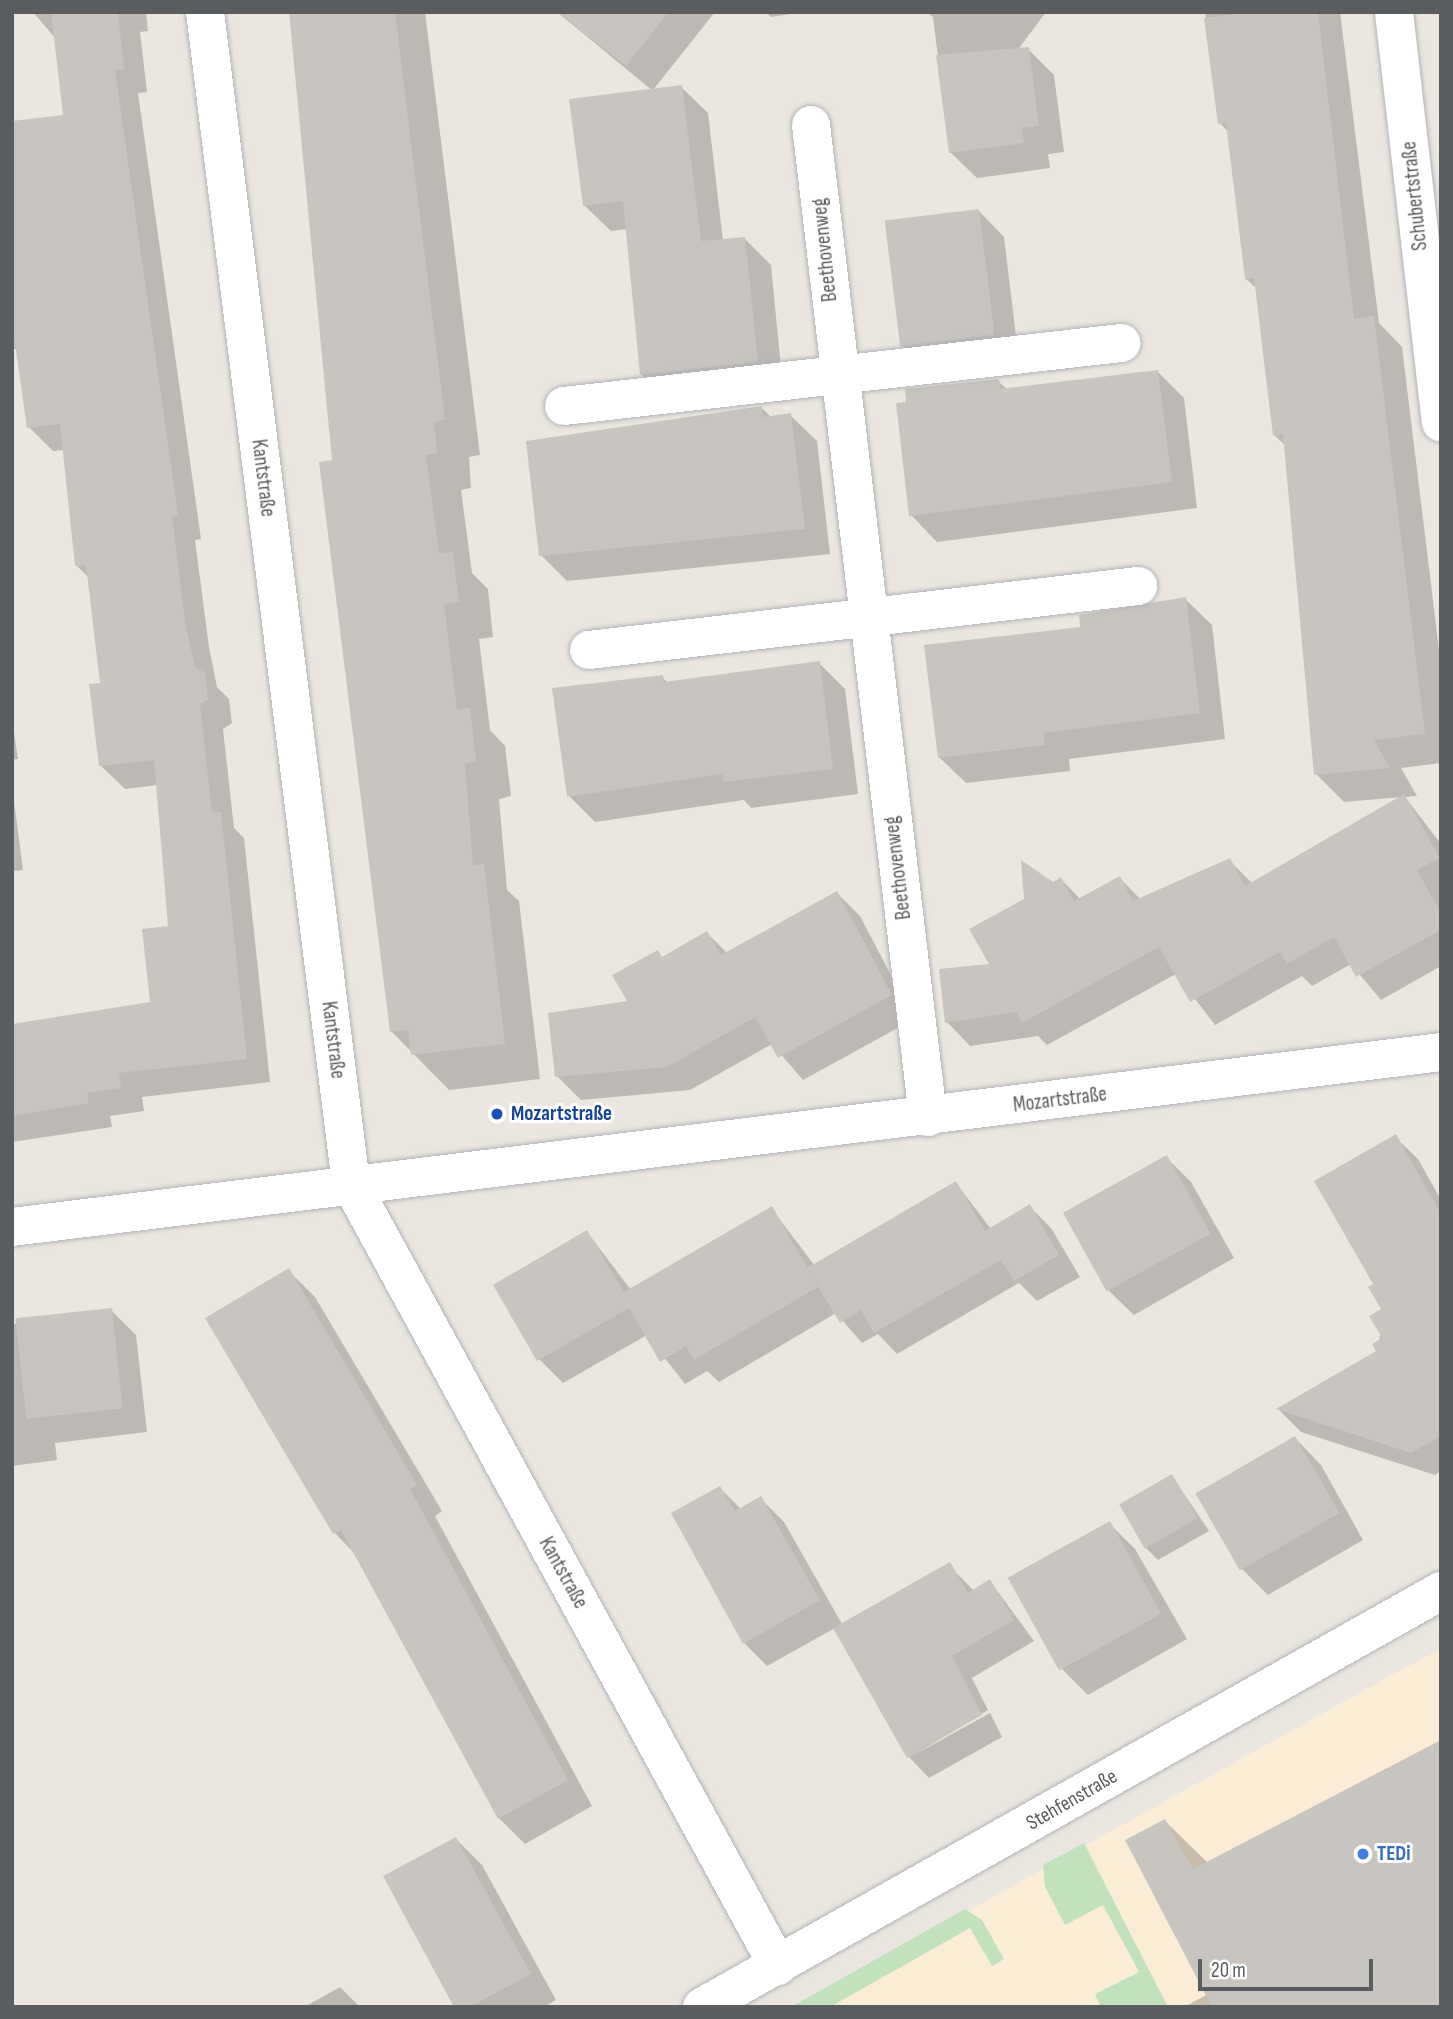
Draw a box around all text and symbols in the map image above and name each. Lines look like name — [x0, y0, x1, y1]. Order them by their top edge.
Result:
street label: Schubertstraße — [1397, 140, 1433, 252]
street label: Beethovenweg — [807, 197, 843, 303]
street label: Kantstraße — [246, 438, 280, 518]
street label: Beethovenweg — [879, 815, 917, 921]
street label: Kantstraße — [316, 1000, 350, 1080]
street label: Mozartstraße — [1012, 1082, 1108, 1118]
place label: Mozartstraße — [511, 1101, 612, 1127]
marker: Mozartstraße — [489, 1106, 505, 1122]
street label: Kantstraße — [533, 1533, 593, 1613]
street label: Stehfenstraße — [1022, 1764, 1122, 1836]
place label: TEDi — [1377, 1841, 1410, 1867]
marker: TEDi — [1355, 1846, 1371, 1862]
scale bar — [1201, 1946, 1376, 1990]
text: 20 m — [1211, 1958, 1246, 1983]

